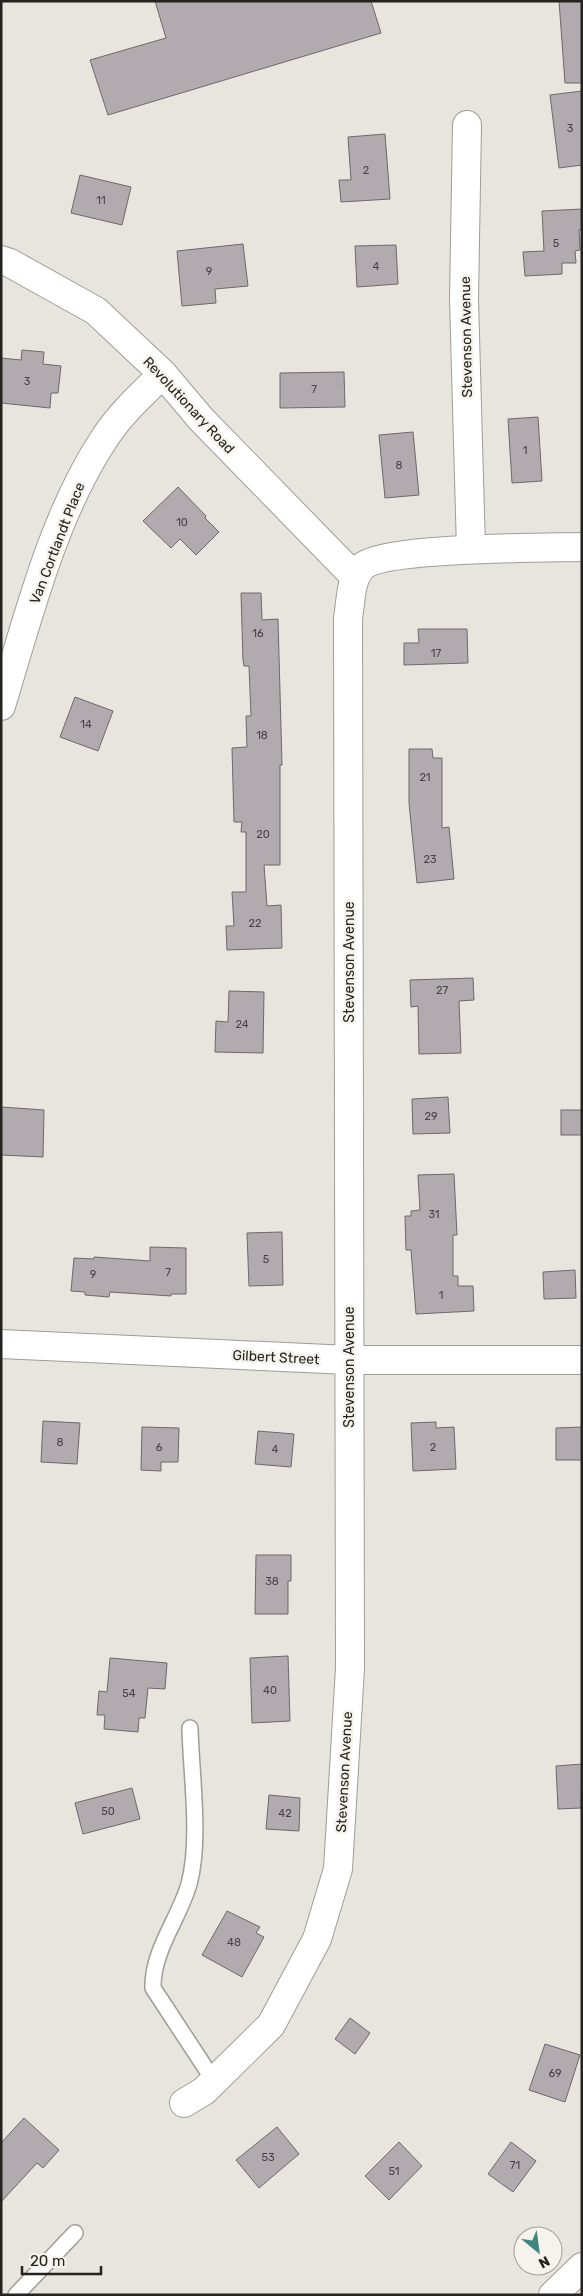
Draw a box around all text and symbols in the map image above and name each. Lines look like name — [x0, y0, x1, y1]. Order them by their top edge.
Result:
house number: 3 — [567, 122, 574, 135]
house number: 2 — [363, 164, 369, 177]
house number: 11 — [96, 194, 106, 207]
house number: 5 — [553, 237, 560, 250]
house number: 4 — [373, 260, 380, 273]
house number: 9 — [206, 265, 212, 278]
street label: Stevenson Avenue — [457, 276, 476, 398]
street label: Revolutionary Road — [139, 353, 238, 457]
house number: 3 — [24, 375, 31, 388]
house number: 7 — [311, 383, 317, 396]
house number: 1 — [523, 444, 527, 457]
house number: 8 — [396, 459, 403, 472]
street label: Van Cortlandt Place — [26, 480, 89, 606]
house number: 10 — [176, 516, 188, 529]
house number: 16 — [252, 627, 264, 640]
house number: 17 — [431, 647, 442, 660]
house number: 14 — [80, 718, 92, 731]
house number: 18 — [256, 729, 268, 742]
house number: 21 — [419, 771, 431, 784]
house number: 20 — [256, 828, 270, 841]
house number: 23 — [423, 853, 437, 866]
street label: Stevenson Avenue — [341, 901, 358, 1023]
house number: 22 — [249, 917, 261, 930]
house number: 27 — [436, 984, 448, 997]
house number: 24 — [235, 1018, 249, 1031]
house number: 29 — [425, 1110, 437, 1123]
house number: 31 — [428, 1208, 440, 1221]
house number: 5 — [263, 1253, 270, 1266]
house number: 7 — [165, 1266, 171, 1279]
house number: 9 — [90, 1268, 96, 1281]
house number: 1 — [439, 1289, 443, 1302]
street label: Stevenson Avenue — [341, 1306, 358, 1428]
street label: Gilbert Street — [232, 1347, 320, 1368]
house number: 8 — [57, 1436, 64, 1449]
house number: 6 — [156, 1441, 163, 1454]
house number: 2 — [430, 1441, 436, 1454]
house number: 4 — [272, 1443, 279, 1456]
house number: 38 — [265, 1575, 279, 1588]
house number: 40 — [263, 1684, 277, 1697]
house number: 54 — [122, 1687, 136, 1700]
street label: Stevenson Avenue — [333, 1711, 356, 1833]
house number: 50 — [101, 1805, 115, 1818]
house number: 42 — [278, 1807, 292, 1820]
house number: 48 — [227, 1936, 241, 1949]
house number: 69 — [548, 2067, 562, 2080]
house number: 53 — [261, 2151, 275, 2164]
house number: 71 — [510, 2159, 520, 2172]
house number: 51 — [388, 2165, 400, 2178]
north arrow — [513, 2226, 563, 2276]
scale bar — [22, 2244, 101, 2276]
text: 20 m — [30, 2252, 65, 2270]
text: N — [536, 2252, 553, 2272]

